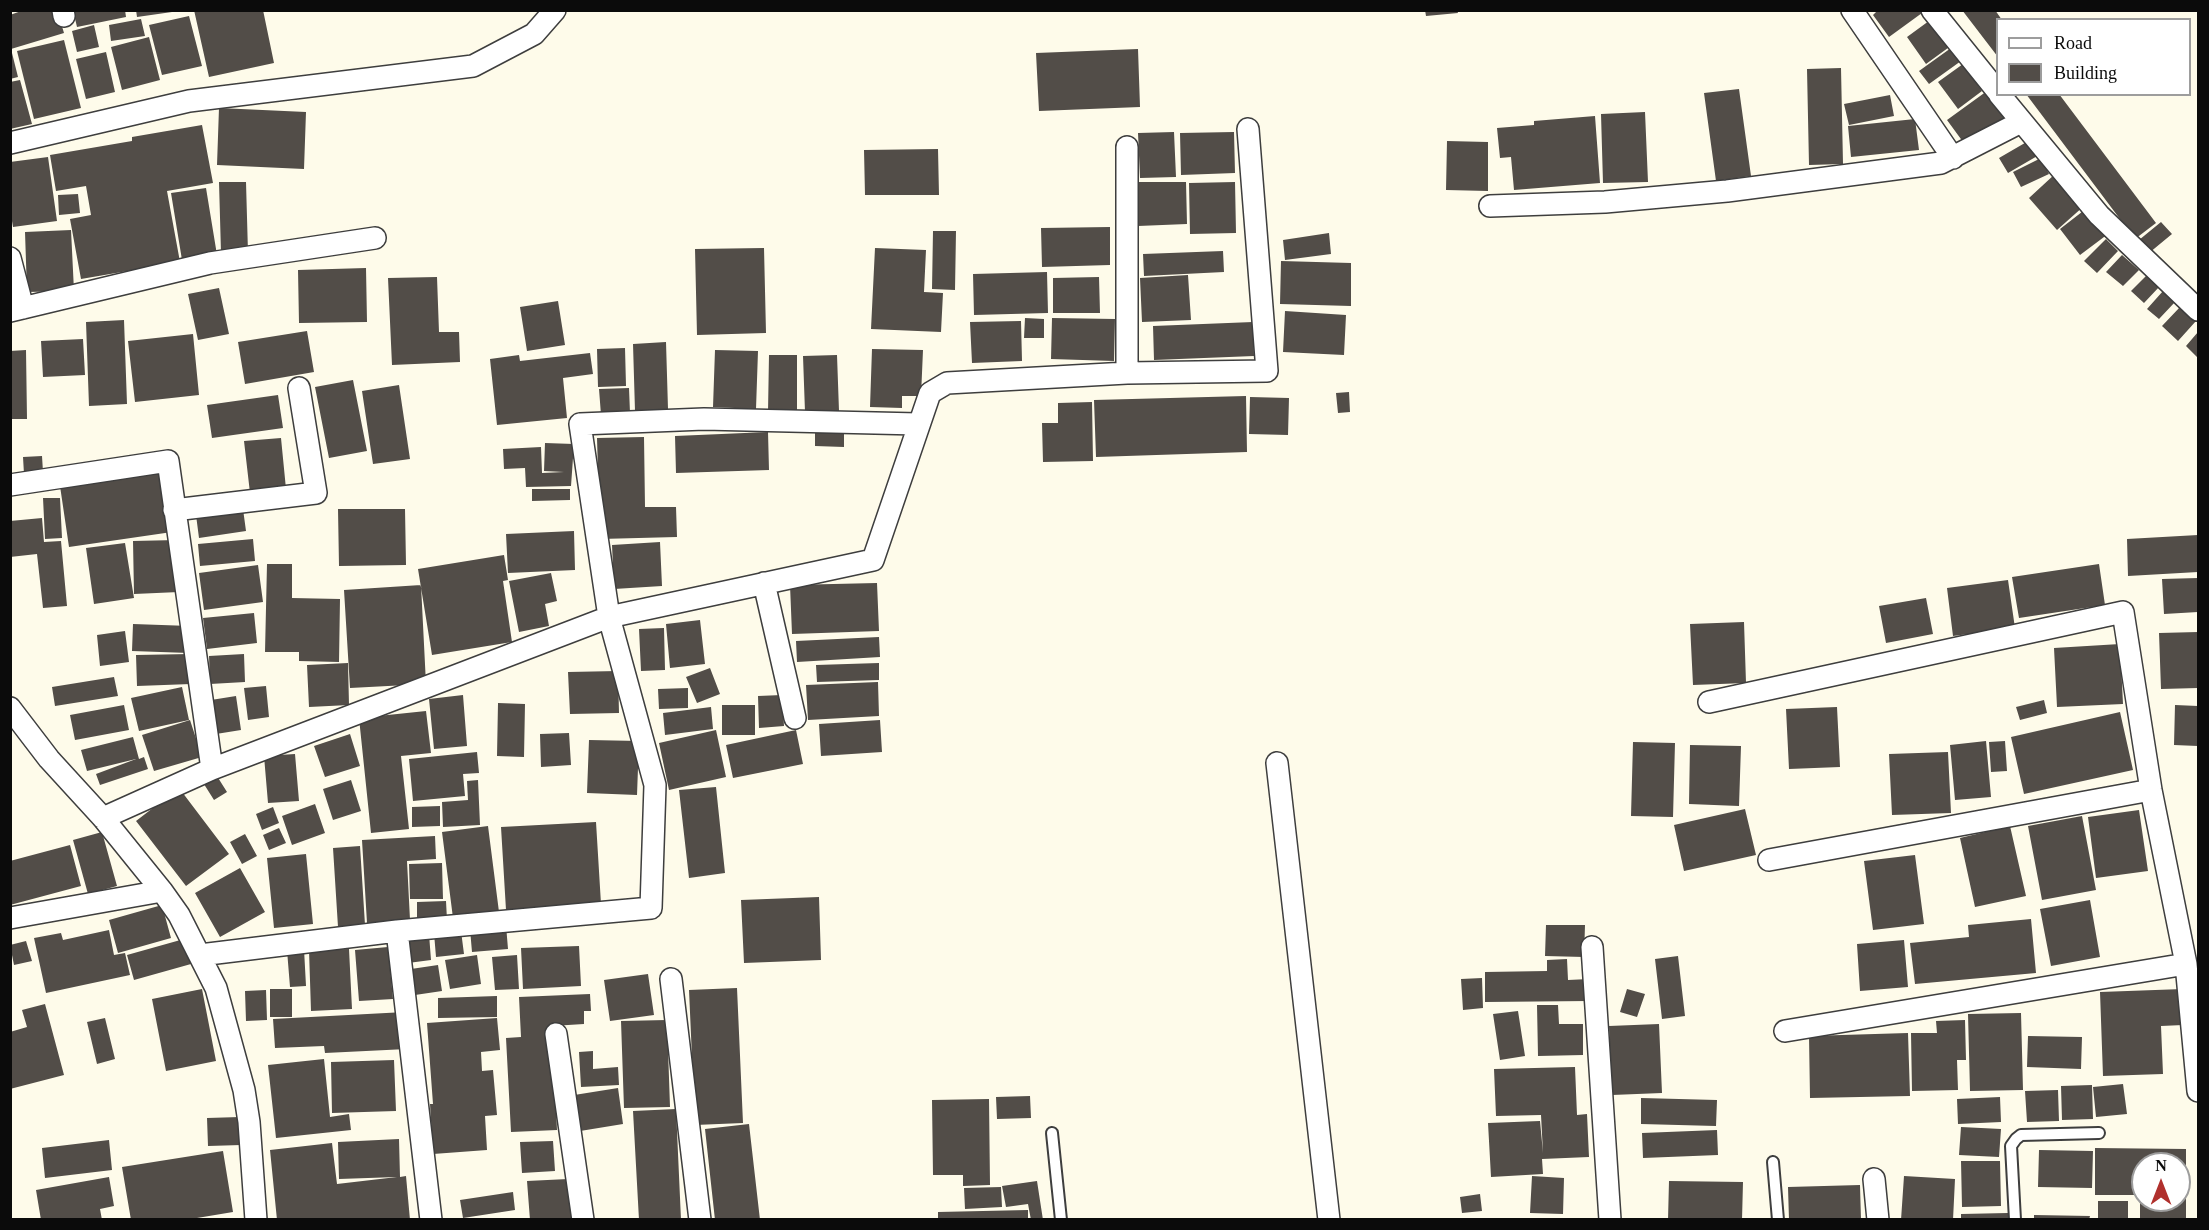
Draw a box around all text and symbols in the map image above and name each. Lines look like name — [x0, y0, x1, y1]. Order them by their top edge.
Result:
legend — [1996, 18, 2191, 96]
text: Road — [2054, 33, 2092, 53]
text: Building — [2054, 63, 2117, 83]
north arrow — [2131, 1152, 2191, 1212]
text: N — [2155, 1157, 2167, 1174]

